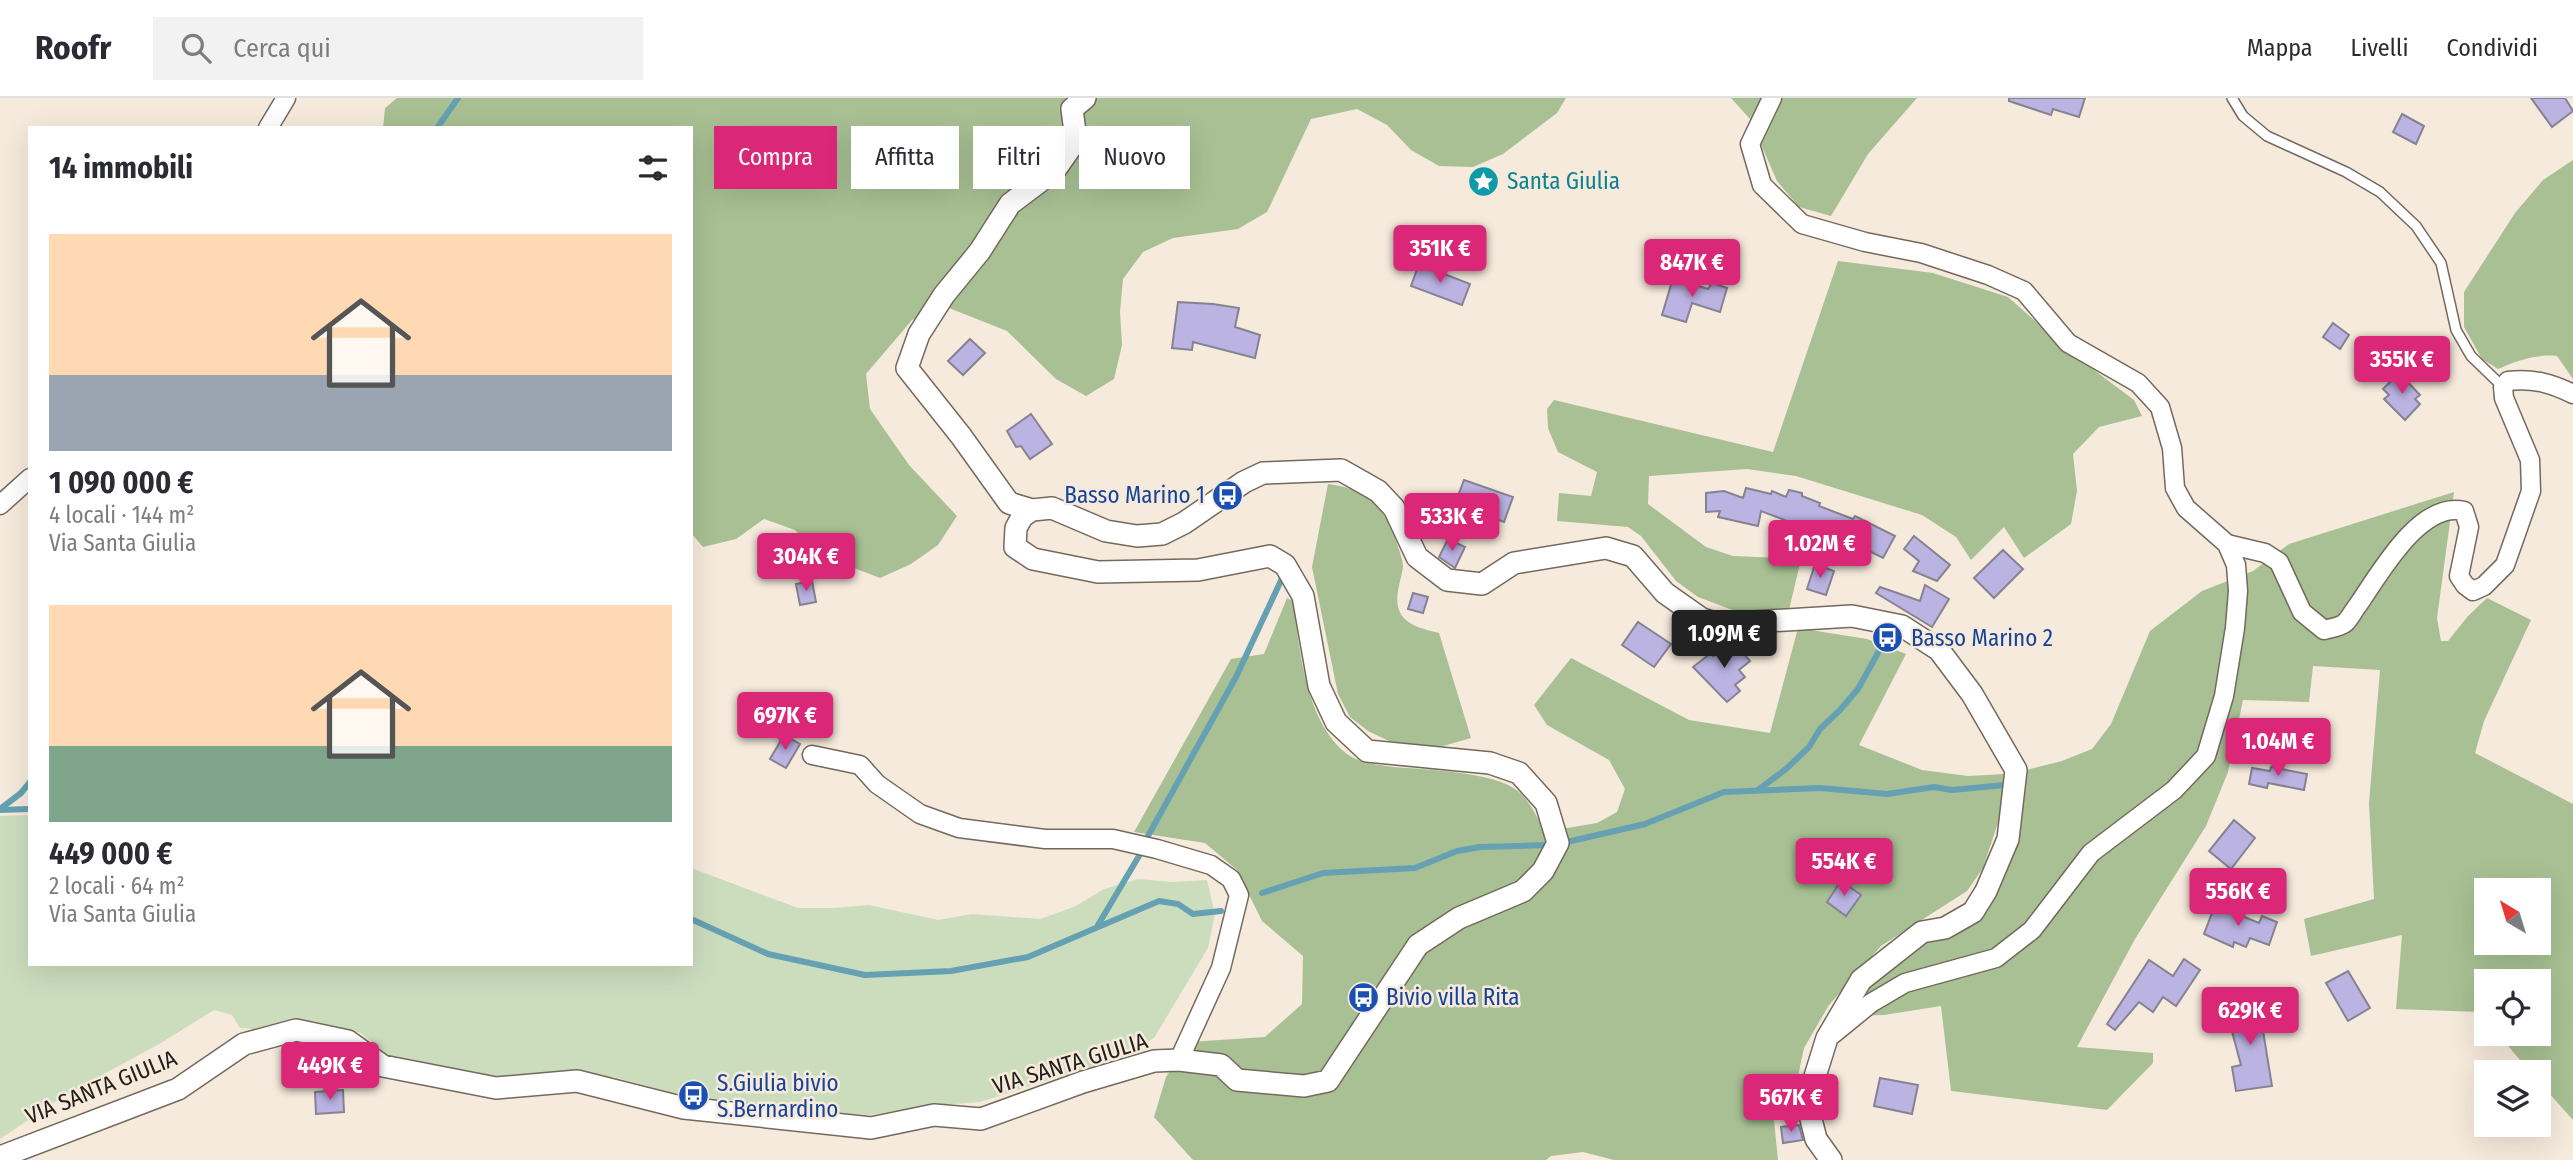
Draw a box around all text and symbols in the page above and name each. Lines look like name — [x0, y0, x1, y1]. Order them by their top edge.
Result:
search box — [153, 17, 643, 80]
text: Roofr — [35, 28, 111, 68]
icon: search — [177, 29, 215, 67]
text: Cerca qui — [233, 33, 331, 64]
text: Mappa — [2247, 34, 2313, 62]
text: Livelli — [2351, 34, 2408, 62]
text: Condividi — [2446, 34, 2538, 62]
chip: Compra — [714, 126, 837, 189]
chip: Affitta — [851, 126, 959, 189]
chip: Filtri — [973, 126, 1065, 189]
chip: Nuovo — [1079, 126, 1190, 189]
icon: filters — [634, 149, 672, 187]
text: 14 immobili — [49, 150, 193, 186]
place icon: Santa Giulia — [1467, 164, 1501, 198]
place label: Santa Giulia — [1507, 167, 1620, 195]
pin: 351K € — [1383, 226, 1497, 285]
text: 351K € — [1409, 234, 1471, 262]
pin: 847K € — [1635, 240, 1749, 299]
text: 847K € — [1660, 248, 1724, 276]
icon: home — [298, 280, 424, 406]
pin: 355K € — [2345, 336, 2459, 396]
text: 355K € — [2370, 345, 2434, 373]
text: 1 090 000 € — [49, 465, 194, 501]
bus stop icon: Basso Marino 1 — [1211, 478, 1245, 512]
place label: Basso Marino 1 — [1064, 481, 1205, 509]
pin: 533K € — [1395, 494, 1509, 553]
text: 4 locali · 144 m² — [49, 501, 194, 529]
text: 533K € — [1420, 502, 1484, 530]
pin: 1.02M € — [1755, 520, 1885, 580]
text: Via Santa Giulia — [49, 529, 196, 557]
text: 1.02M € — [1784, 529, 1856, 557]
pin: 304K € — [749, 533, 863, 593]
text: 304K € — [773, 542, 839, 570]
pin: 1.09M € — [1659, 610, 1789, 670]
text: 1.09M € — [1688, 619, 1760, 647]
bus stop icon: Basso Marino 2 — [1871, 621, 1905, 655]
place label: Basso Marino 2 — [1911, 624, 2053, 652]
icon: home — [298, 651, 424, 777]
pin: 697K € — [728, 692, 842, 752]
text: 697K € — [753, 701, 817, 729]
pin: 1.04M € — [2213, 718, 2343, 778]
text: 1.04M € — [2242, 727, 2314, 755]
text: 449 000 € — [49, 836, 173, 872]
pin: 554K € — [1787, 838, 1901, 898]
text: 554K € — [1812, 847, 1876, 875]
pin: 556K € — [2181, 868, 2295, 928]
text: 2 locali · 64 m² — [49, 872, 185, 900]
text: 556K € — [2206, 877, 2270, 905]
north arrow — [2474, 878, 2552, 956]
map controls — [2474, 878, 2551, 1137]
text: Via Santa Giulia — [49, 900, 196, 928]
button: locate — [2474, 969, 2551, 1046]
bus stop icon: Bivio villa Rita — [1346, 980, 1380, 1014]
place label: Bivio villa Rita — [1386, 983, 1520, 1011]
pin: 629K € — [2193, 988, 2307, 1047]
text: 629K € — [2218, 996, 2282, 1024]
street label: VIA SANTA GIULIA — [989, 1026, 1151, 1100]
pin: 449K € — [273, 1042, 387, 1102]
street label: VIA SANTA GIULIA — [21, 1044, 181, 1130]
text: 449K € — [297, 1051, 363, 1079]
button: layers — [2474, 1060, 2551, 1137]
place label: S.Giulia bivio S.Bernardino — [717, 1069, 839, 1123]
pin: 567K € — [1734, 1074, 1848, 1134]
bus stop icon: S.Giulia bivio S.Bernardino — [677, 1079, 711, 1113]
text: 567K € — [1759, 1083, 1823, 1111]

